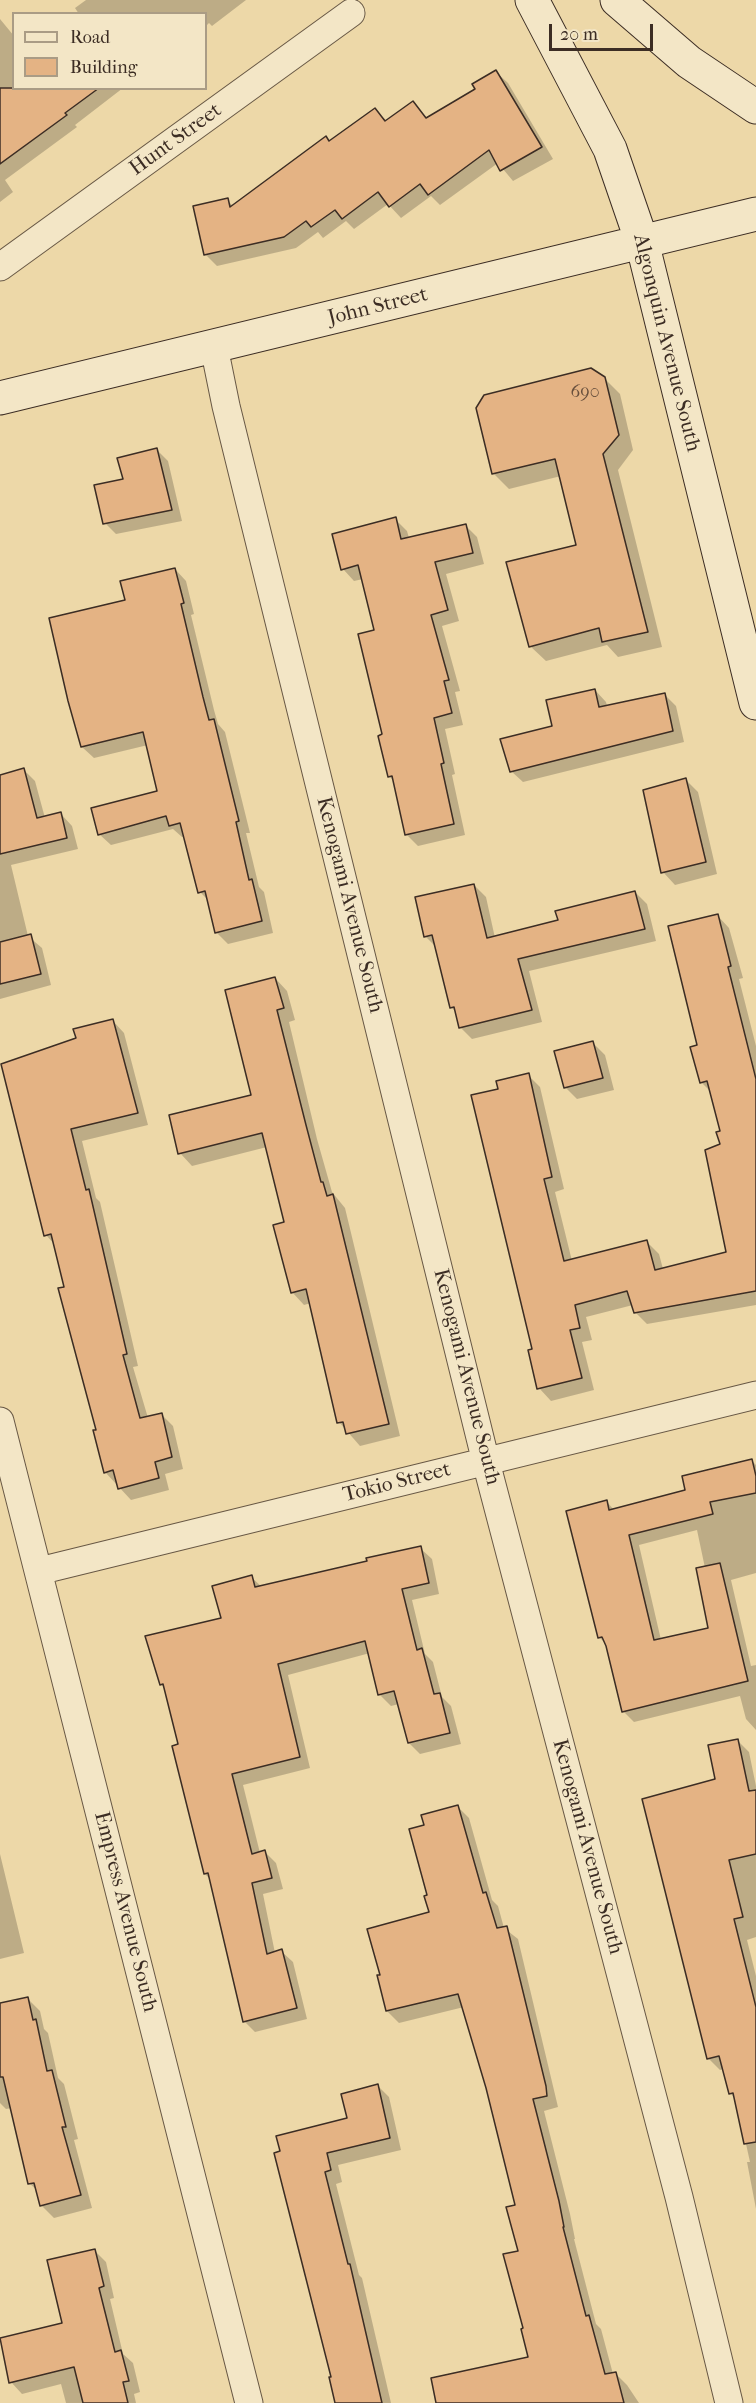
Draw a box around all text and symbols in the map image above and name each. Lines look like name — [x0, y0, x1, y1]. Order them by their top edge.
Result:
legend — [12, 12, 207, 90]
scale bar — [552, 12, 656, 50]
text: 20 m — [560, 24, 598, 45]
text: Road — [70, 27, 110, 48]
text: Building — [70, 57, 137, 78]
street label: Hunt Street — [125, 98, 227, 182]
street label: Algonquin Avenue South — [627, 232, 705, 454]
street label: John Street — [326, 282, 430, 332]
house number: 690 — [570, 382, 600, 404]
street label: Kenogami Avenue South — [310, 794, 388, 1016]
street label: Kenogami Avenue South — [427, 1266, 505, 1488]
street label: Tokio Street — [341, 1457, 453, 1509]
street label: Kenogami Avenue South — [546, 1737, 628, 1957]
street label: Empress Avenue South — [88, 1809, 162, 2015]

